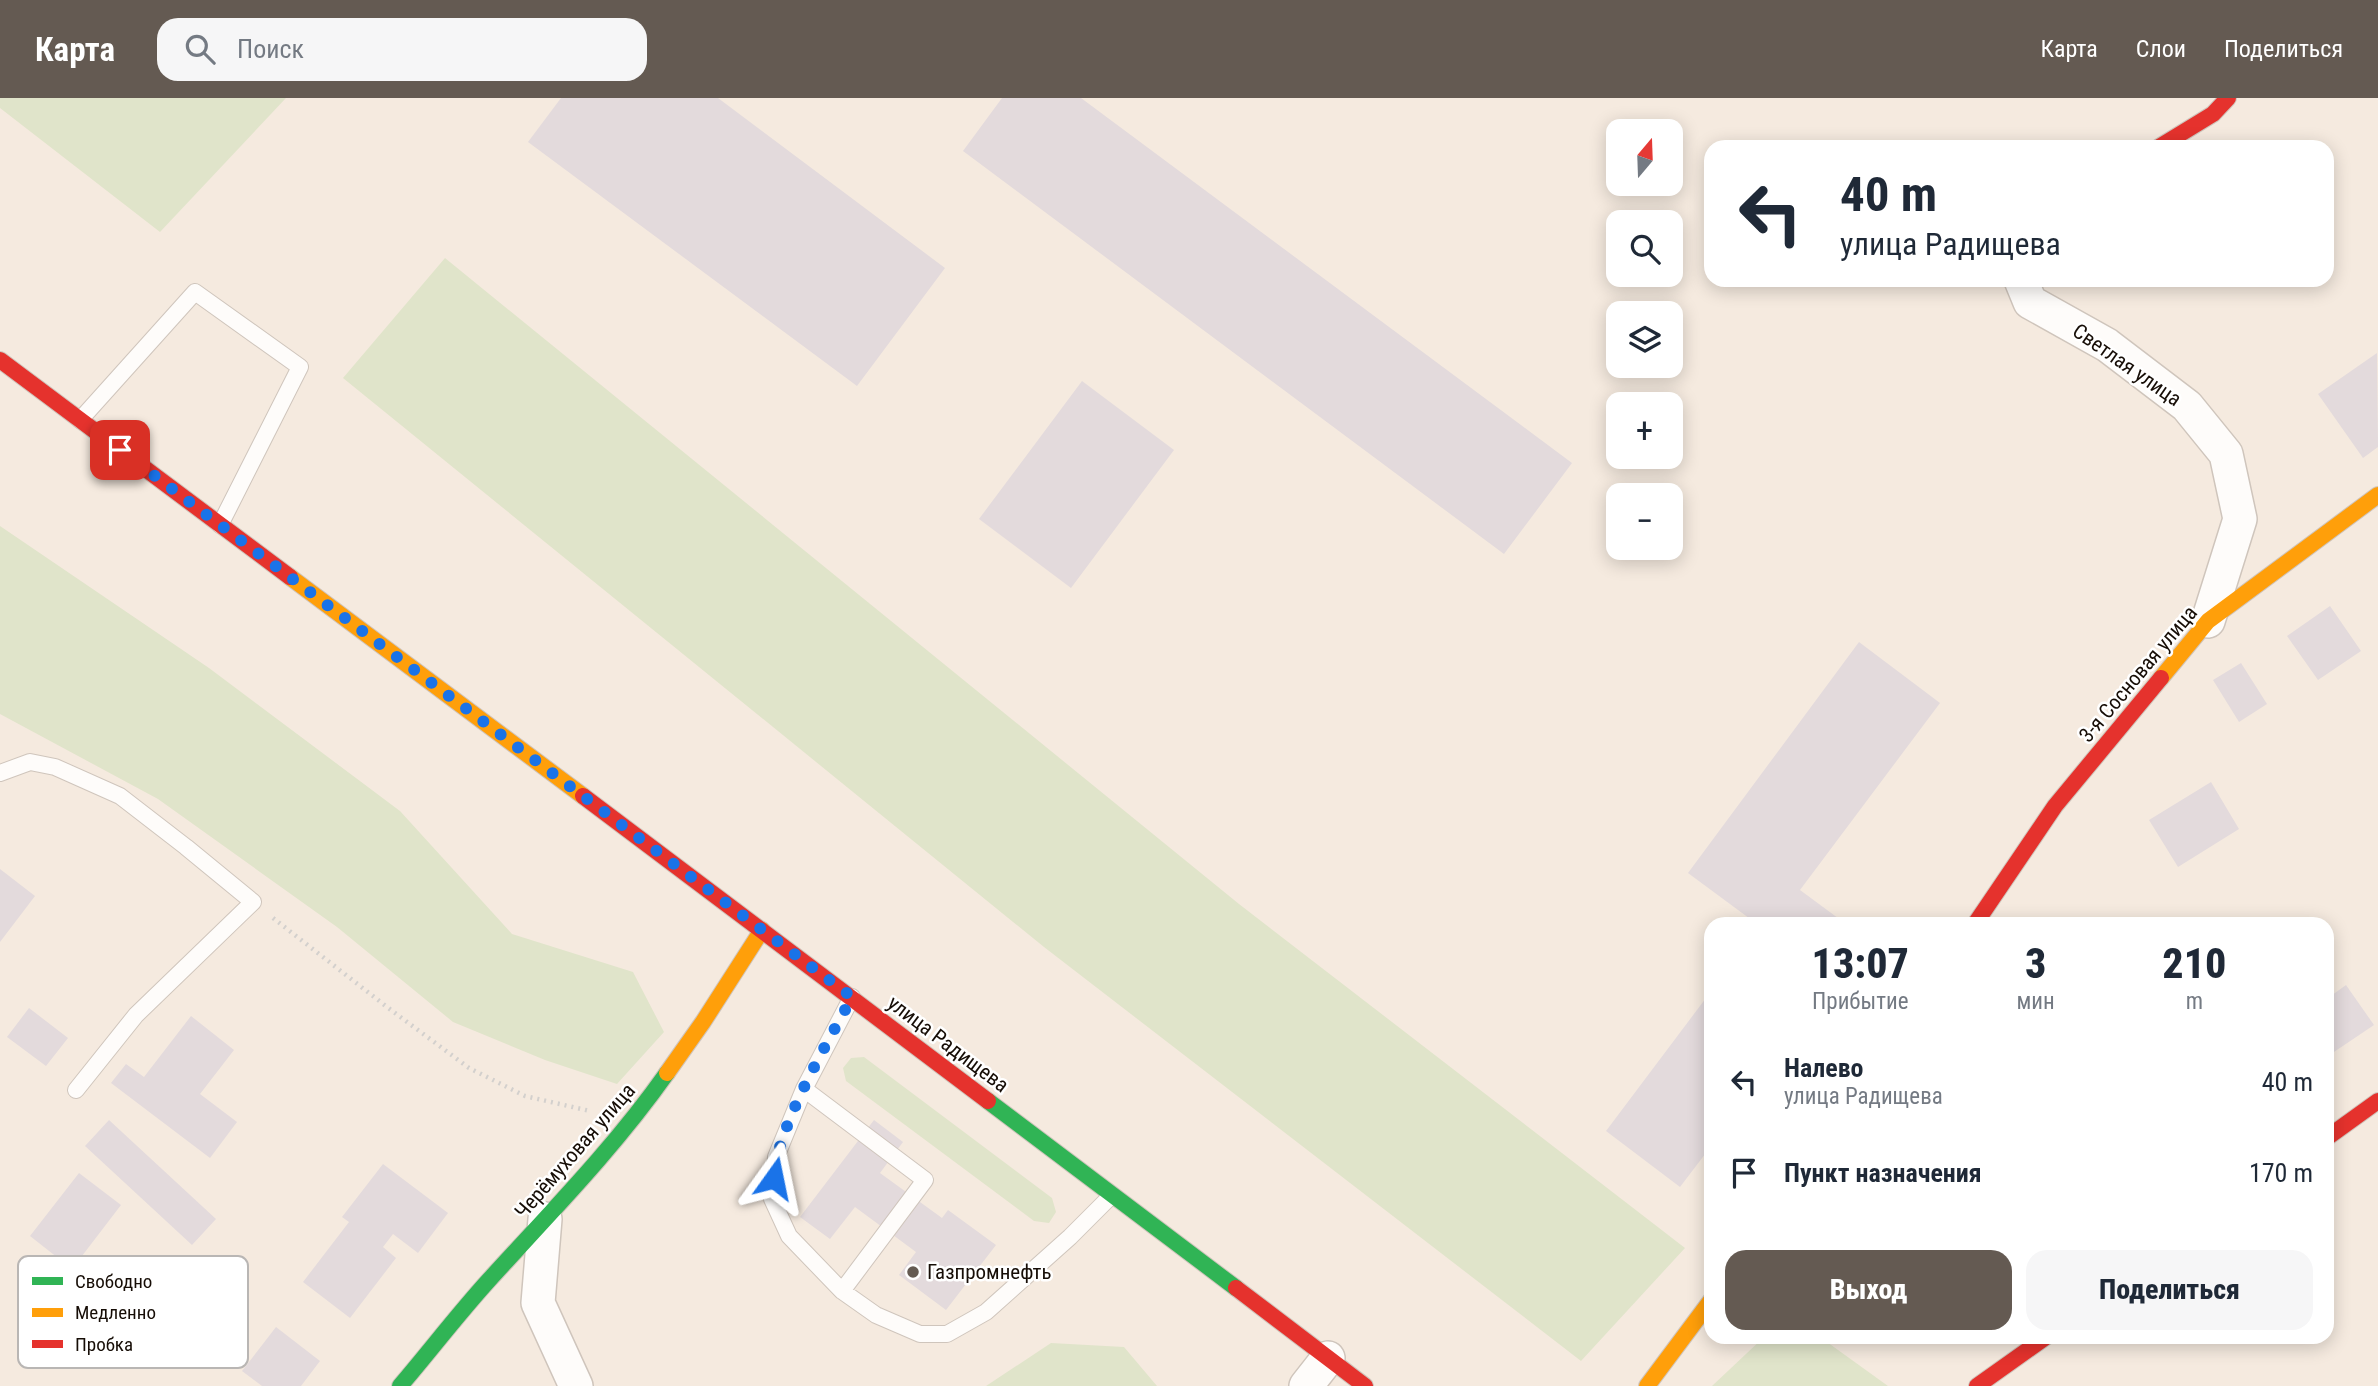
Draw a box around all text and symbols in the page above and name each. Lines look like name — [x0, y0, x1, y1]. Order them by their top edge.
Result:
search box — [157, 18, 647, 81]
text: Карта — [35, 30, 115, 69]
icon: search — [181, 30, 219, 68]
text: Поиск — [237, 34, 304, 64]
text: Карта — [2040, 35, 2098, 63]
text: Слои — [2136, 35, 2186, 63]
text: Поделиться — [2224, 35, 2343, 63]
north arrow — [1606, 119, 1684, 196]
map controls — [1606, 119, 1683, 560]
text: 40 m — [1840, 166, 1937, 223]
icon: left — [1725, 168, 1816, 259]
button: search — [1606, 210, 1683, 287]
text: улица Радищева — [1840, 225, 2061, 263]
button: layers — [1606, 301, 1683, 378]
street label: Светлая улица — [2068, 319, 2186, 411]
button: + — [1606, 392, 1683, 469]
pin — [90, 420, 150, 480]
icon: arrive — [101, 431, 139, 469]
button: − — [1606, 483, 1683, 560]
street label: 3-я Сосновая улица — [2074, 601, 2202, 747]
text: 13:07 — [1812, 939, 1909, 988]
text: 3 — [2025, 939, 2046, 988]
text: 210 — [2162, 939, 2226, 988]
text: Прибытие — [1812, 988, 1908, 1015]
text: мин — [2016, 988, 2055, 1015]
text: m — [2186, 988, 2203, 1015]
street label: улица Радищева — [883, 991, 1013, 1097]
text: Налево — [1784, 1053, 1864, 1083]
icon: left — [1725, 1063, 1763, 1101]
text: 40 m — [2262, 1067, 2313, 1097]
street label: Черёмуховая улица — [510, 1079, 640, 1223]
text: улица Радищева — [1784, 1083, 1943, 1110]
position arrow — [737, 1141, 811, 1215]
icon: arrive — [1725, 1154, 1763, 1192]
text: Пункт назначения — [1784, 1158, 1982, 1188]
text: 170 m — [2249, 1158, 2313, 1188]
button: Выход — [1725, 1250, 2012, 1330]
button: Поделиться — [2026, 1250, 2313, 1330]
legend — [18, 1256, 248, 1368]
place label: Газпромнефть — [927, 1260, 1052, 1284]
marker: Газпромнефть — [905, 1264, 921, 1280]
text: Свободно — [75, 1270, 152, 1293]
text: Медленно — [75, 1301, 156, 1324]
text: Пробка — [75, 1333, 133, 1356]

